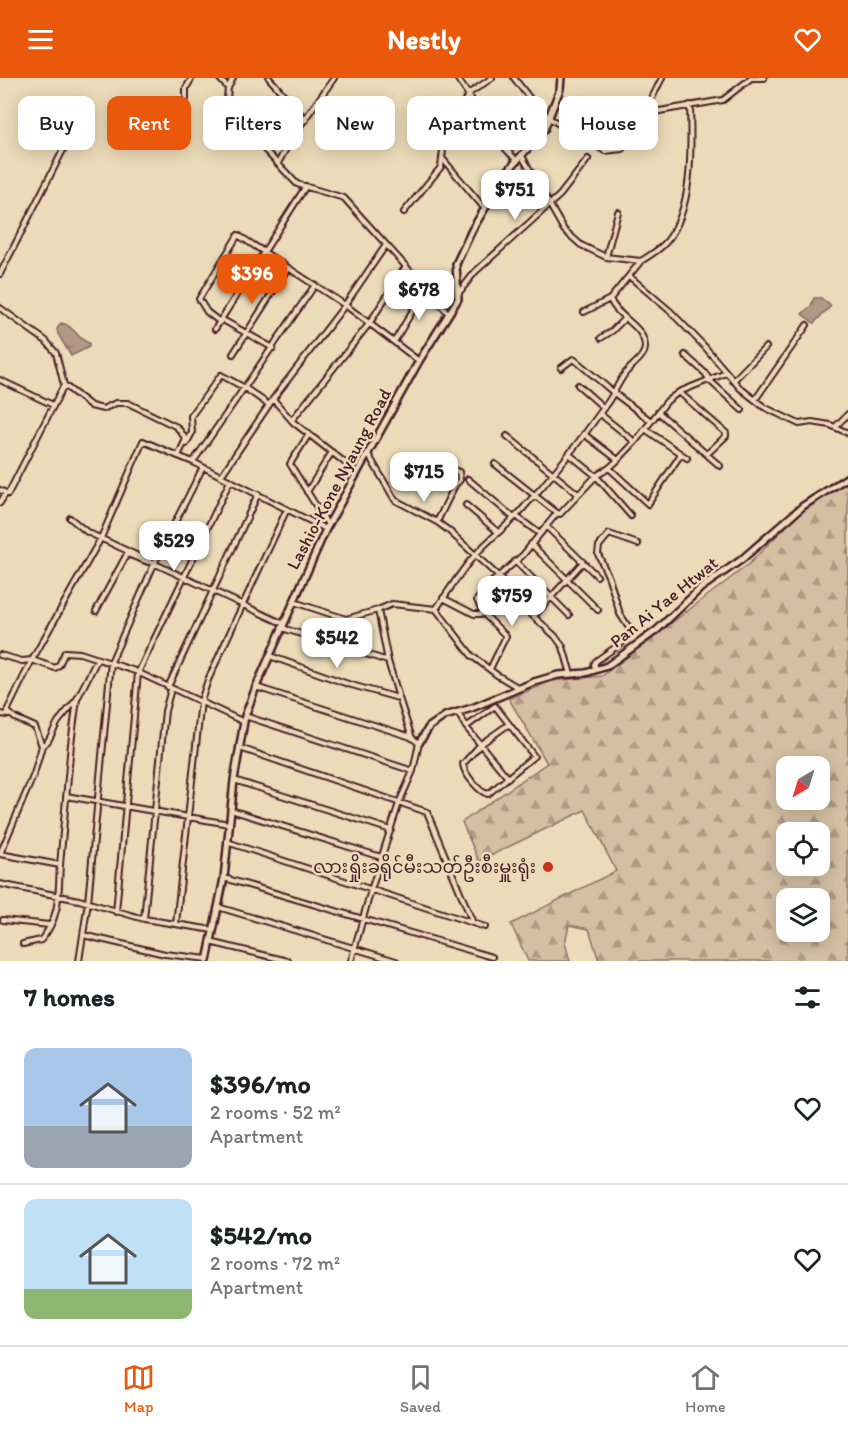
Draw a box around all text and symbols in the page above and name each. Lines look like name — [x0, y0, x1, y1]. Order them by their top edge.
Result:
icon: menu — [24, 23, 57, 56]
text: Nestly — [387, 23, 461, 56]
icon: heart — [791, 23, 824, 56]
chip: Buy — [18, 96, 95, 150]
chip: Rent — [107, 96, 191, 150]
chip: Filters — [203, 96, 303, 150]
chip: New — [315, 96, 395, 150]
chip: Apartment — [407, 96, 547, 150]
chip: House — [559, 96, 658, 150]
pin: $751 — [479, 170, 551, 221]
text: $751 — [495, 177, 535, 201]
pin: $396 — [216, 254, 288, 305]
text: $396 — [231, 261, 273, 285]
pin: $678 — [383, 270, 455, 321]
text: $678 — [398, 277, 440, 301]
street label: Lashio-Kone Nyaung Road — [282, 385, 396, 573]
pin: $715 — [388, 452, 460, 503]
text: $715 — [404, 459, 444, 483]
pin: $529 — [138, 521, 210, 572]
text: $529 — [153, 528, 195, 552]
street label: Pan Ai Yae Htwat — [605, 552, 723, 652]
pin: $759 — [476, 576, 548, 627]
text: $759 — [491, 583, 533, 607]
pin: $542 — [301, 618, 373, 669]
text: $542 — [315, 625, 359, 649]
north arrow — [776, 756, 830, 810]
map controls — [776, 756, 830, 942]
button: locate — [776, 822, 830, 876]
place label: လားရှိုးခရိုင်မီးသတ်ဦးစီးမှူးရုံး — [313, 853, 536, 882]
marker: လားရှိုးခရိုင်မီးသတ်ဦးစီးမှူးရုံး — [541, 860, 555, 874]
button: layers — [776, 888, 830, 942]
text: 7 homes — [24, 981, 115, 1013]
icon: filters — [791, 981, 824, 1014]
text: $396/mo — [210, 1068, 311, 1100]
icon: home — [72, 1072, 144, 1144]
icon: heart — [791, 1092, 824, 1125]
text: 2 rooms · 52 m² — [210, 1100, 341, 1124]
text: Apartment — [210, 1124, 303, 1148]
text: $542/mo — [210, 1219, 312, 1251]
icon: home — [72, 1223, 144, 1295]
icon: heart — [791, 1243, 824, 1276]
text: 2 rooms · 72 m² — [210, 1251, 340, 1275]
text: Apartment — [210, 1275, 303, 1299]
tab: Map — [122, 1361, 155, 1416]
tab: Saved — [400, 1361, 441, 1416]
tab: Home — [685, 1361, 726, 1416]

